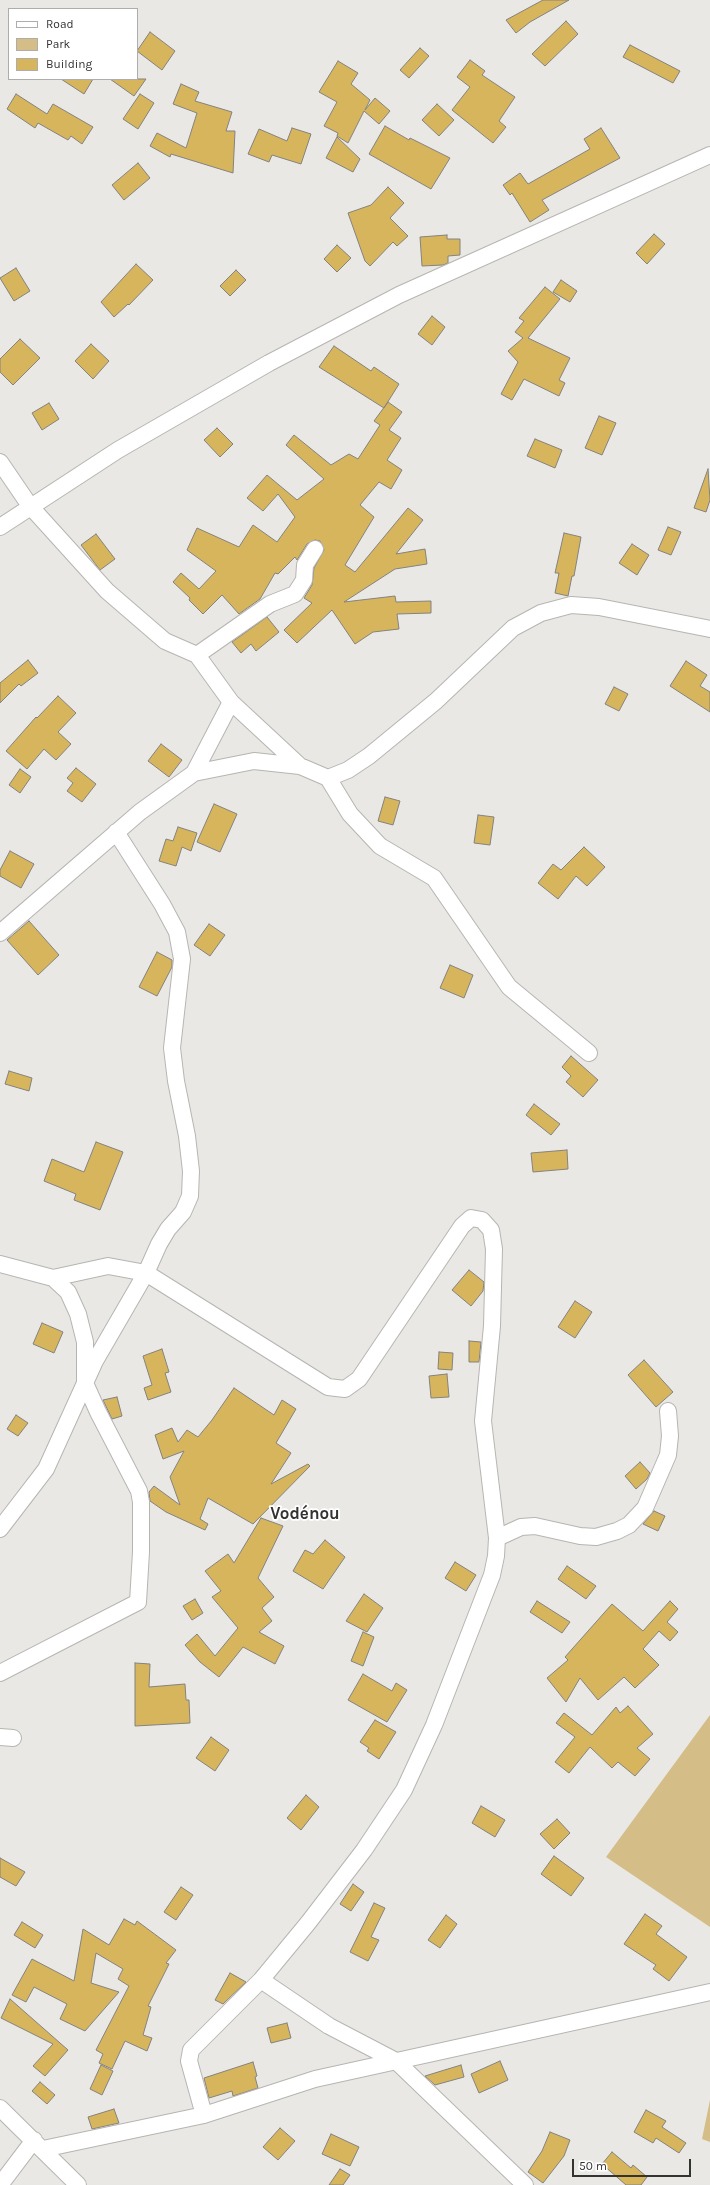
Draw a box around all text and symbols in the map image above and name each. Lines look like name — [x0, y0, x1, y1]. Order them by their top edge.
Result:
legend — [8, 8, 138, 80]
text: Road — [46, 17, 74, 31]
text: Park — [46, 37, 70, 51]
text: Building — [46, 57, 92, 71]
district label: Vodénou — [270, 1504, 340, 1524]
scale bar — [574, 2151, 693, 2177]
text: 50 m — [579, 2159, 607, 2173]

